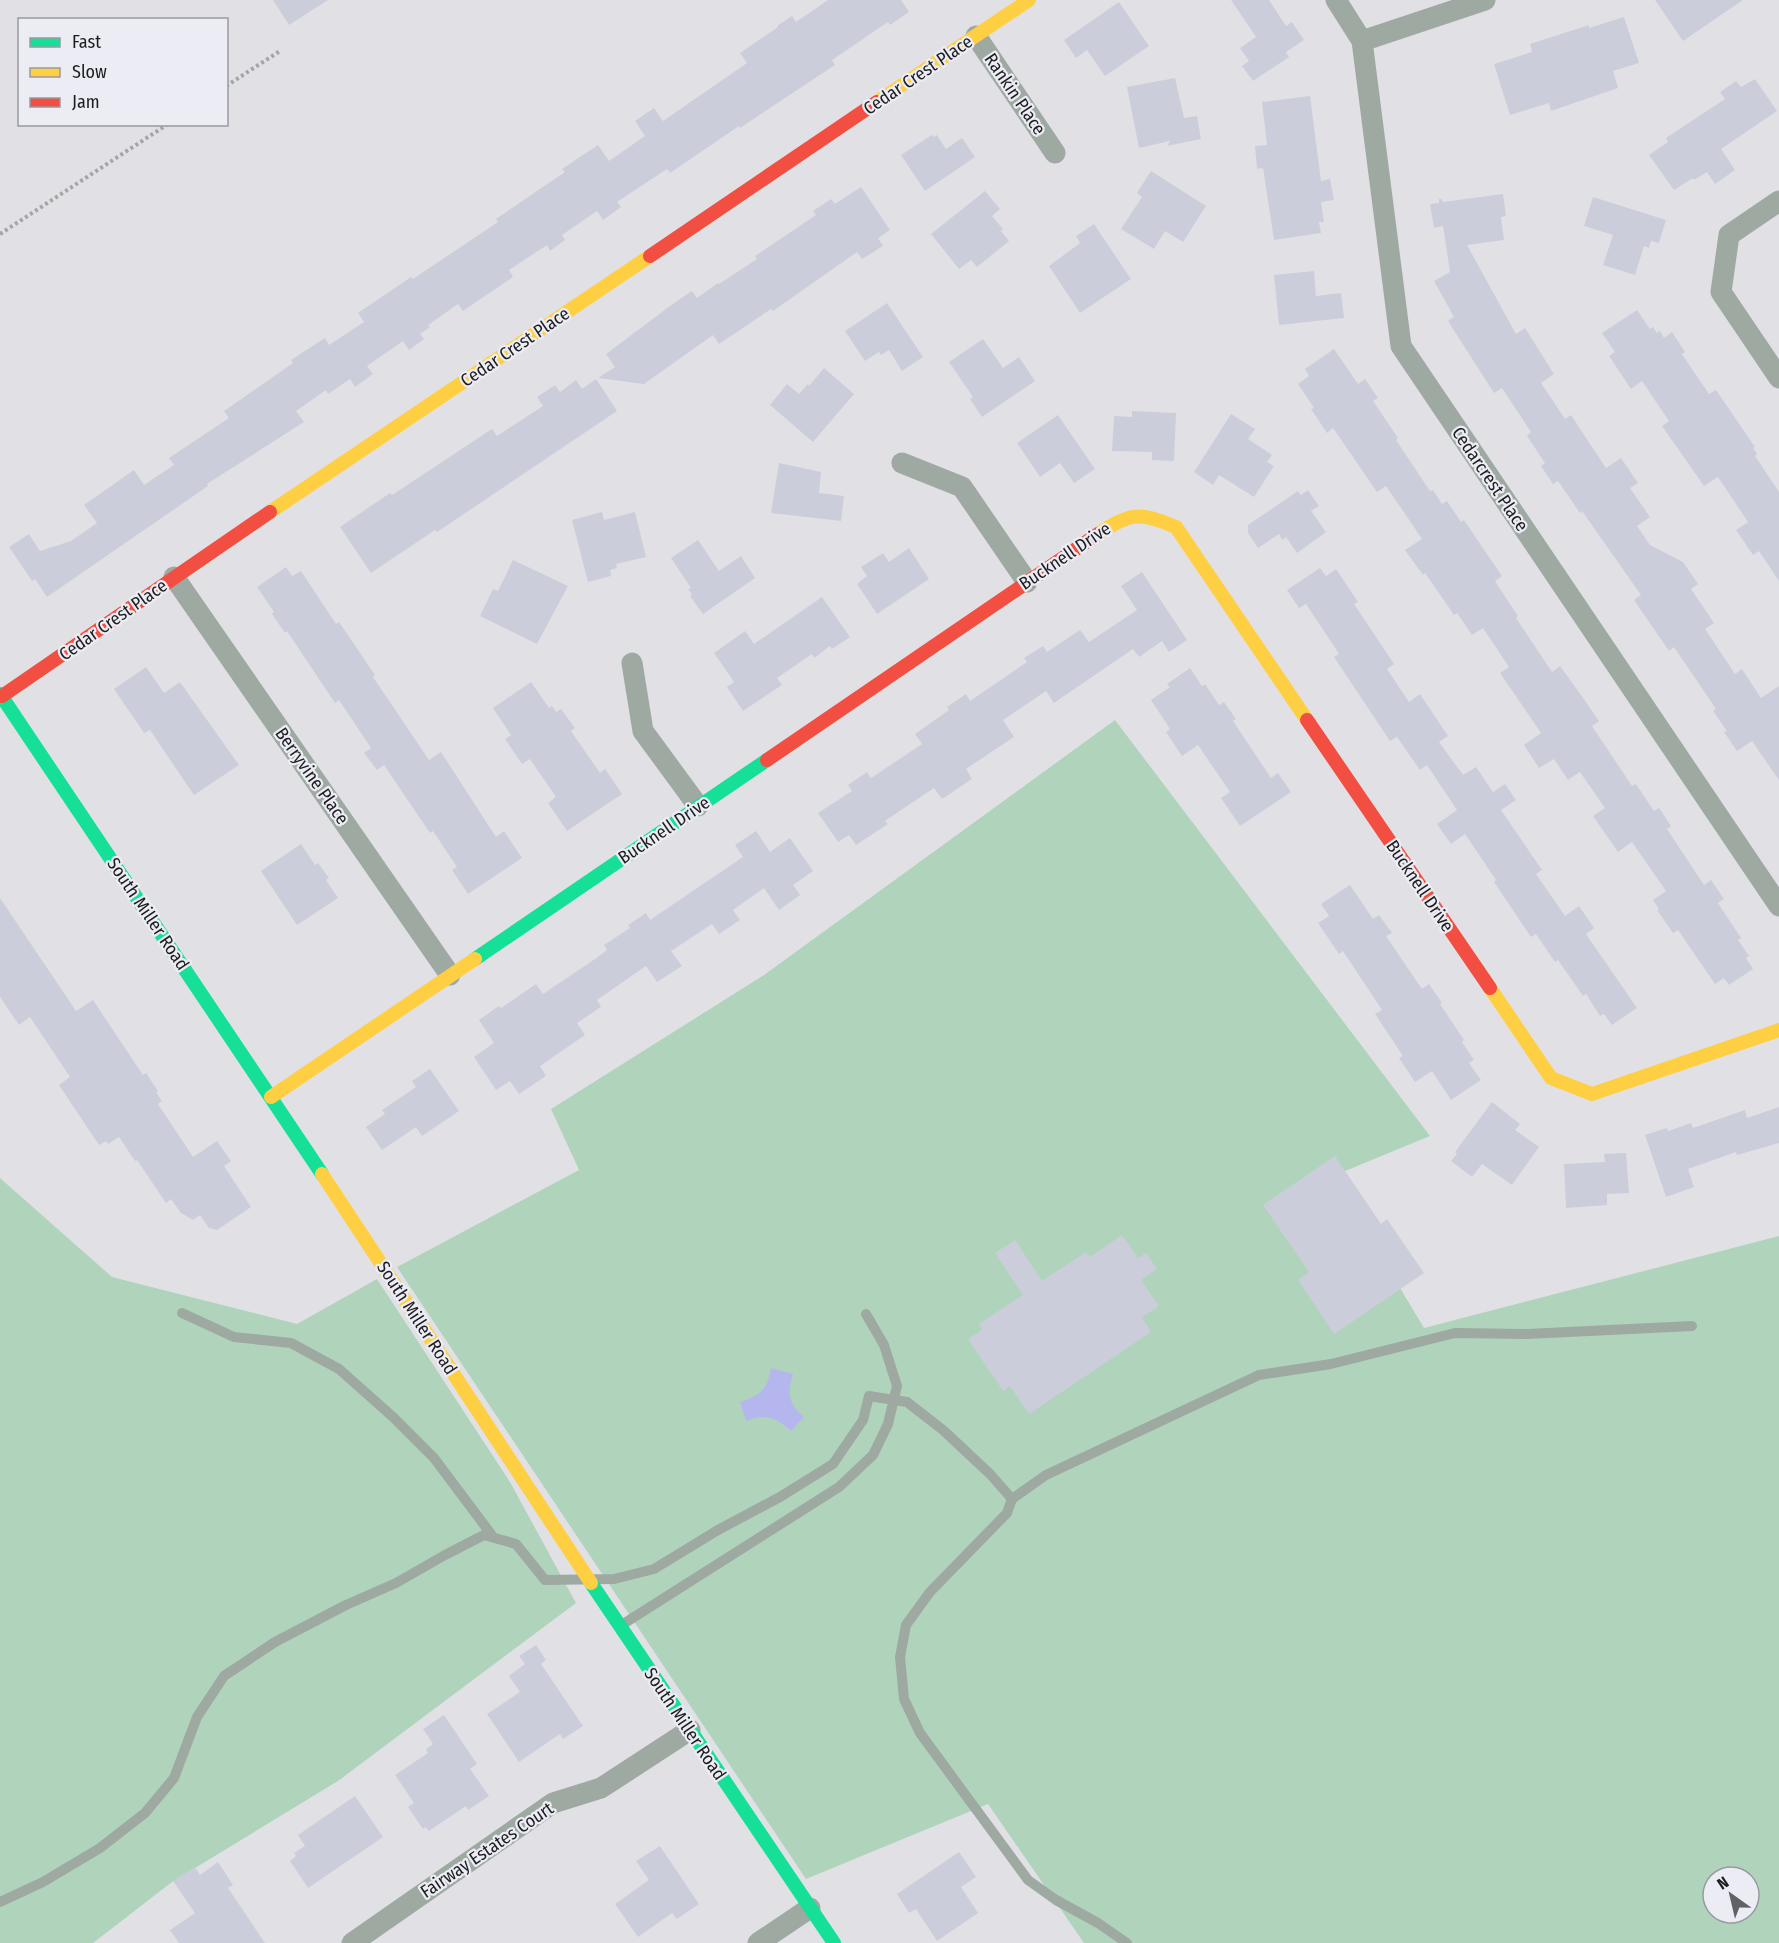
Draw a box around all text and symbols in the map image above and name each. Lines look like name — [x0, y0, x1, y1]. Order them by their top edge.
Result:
legend — [18, 18, 228, 126]
street label: Cedar Crest Place — [859, 30, 977, 120]
text: Fast — [72, 31, 101, 53]
street label: Rankin Place — [980, 49, 1050, 139]
text: Slow — [72, 61, 107, 83]
text: Jam — [72, 91, 100, 113]
street label: Cedar Crest Place — [456, 302, 574, 392]
street label: Cedarcrest Place — [1447, 423, 1533, 535]
street label: Bucknell Drive — [1015, 517, 1115, 595]
street label: Cedar Crest Place — [55, 575, 171, 665]
street label: Berryvine Place — [270, 723, 354, 829]
street label: Bucknell Drive — [614, 791, 714, 869]
street label: Bucknell Drive — [1381, 836, 1459, 936]
street label: South Miller Road — [102, 854, 194, 974]
street label: South Miller Road — [372, 1257, 462, 1379]
street label: South Miller Road — [639, 1664, 731, 1784]
street label: Fairway Estates Court — [416, 1797, 558, 1903]
north arrow — [1701, 1865, 1761, 1925]
text: N — [1714, 1872, 1732, 1894]

